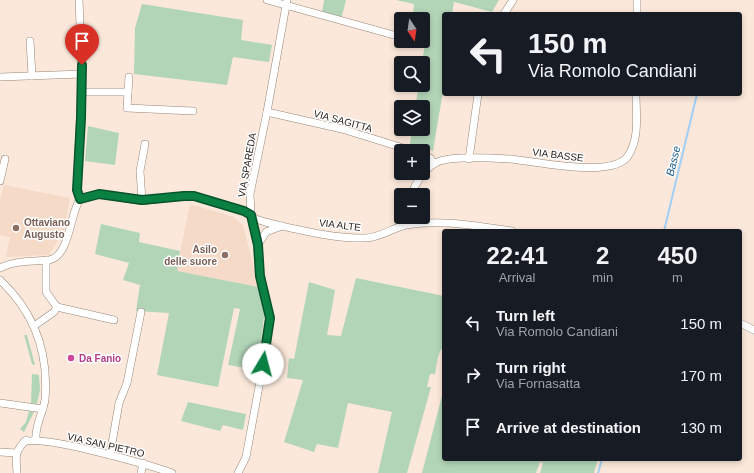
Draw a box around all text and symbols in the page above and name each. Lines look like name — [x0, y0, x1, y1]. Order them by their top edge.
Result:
north arrow — [394, 12, 430, 48]
map controls — [394, 12, 430, 224]
pin — [65, 24, 99, 65]
icon: left — [462, 28, 514, 80]
text: 150 m — [528, 28, 607, 59]
icon: arrive — [71, 30, 93, 52]
button: search — [394, 56, 430, 92]
text: Via Romolo Candiani — [528, 61, 697, 81]
button: layers — [394, 100, 430, 136]
street label: VIA SAGITTA — [312, 108, 374, 134]
street label: VIA SPAREDA — [236, 132, 258, 198]
button: + — [394, 144, 430, 180]
water label: Basse — [663, 145, 683, 177]
street label: VIA BASSE — [532, 146, 585, 164]
button: − — [394, 188, 430, 224]
place label: Ottaviano Augusto — [24, 217, 70, 240]
street label: VIA ALTE — [318, 217, 362, 233]
marker: Ottaviano Augusto — [11, 223, 21, 233]
text: 22:41 — [486, 242, 548, 269]
text: 2 — [596, 242, 609, 269]
text: 450 — [658, 242, 698, 269]
place label: Asilo delle suore — [164, 244, 217, 267]
marker: Asilo delle suore — [220, 250, 230, 260]
text: Arrival — [499, 270, 536, 285]
text: min — [592, 270, 613, 285]
text: m — [672, 270, 683, 285]
text: Turn left — [496, 307, 555, 324]
icon: left — [462, 312, 484, 334]
text: 150 m — [680, 315, 722, 332]
text: Via Romolo Candiani — [496, 324, 618, 339]
position arrow — [242, 343, 284, 385]
marker: Da Fanio — [66, 353, 76, 363]
place label: Da Fanio — [79, 353, 121, 364]
text: Turn right — [496, 359, 566, 376]
icon: right — [462, 364, 484, 386]
text: 170 m — [680, 367, 722, 384]
text: Via Fornasatta — [496, 376, 580, 391]
icon: arrive — [462, 416, 484, 438]
text: Arrive at destination — [496, 419, 641, 436]
text: 130 m — [680, 419, 722, 436]
street label: VIA SAN PIETRO — [66, 431, 146, 459]

